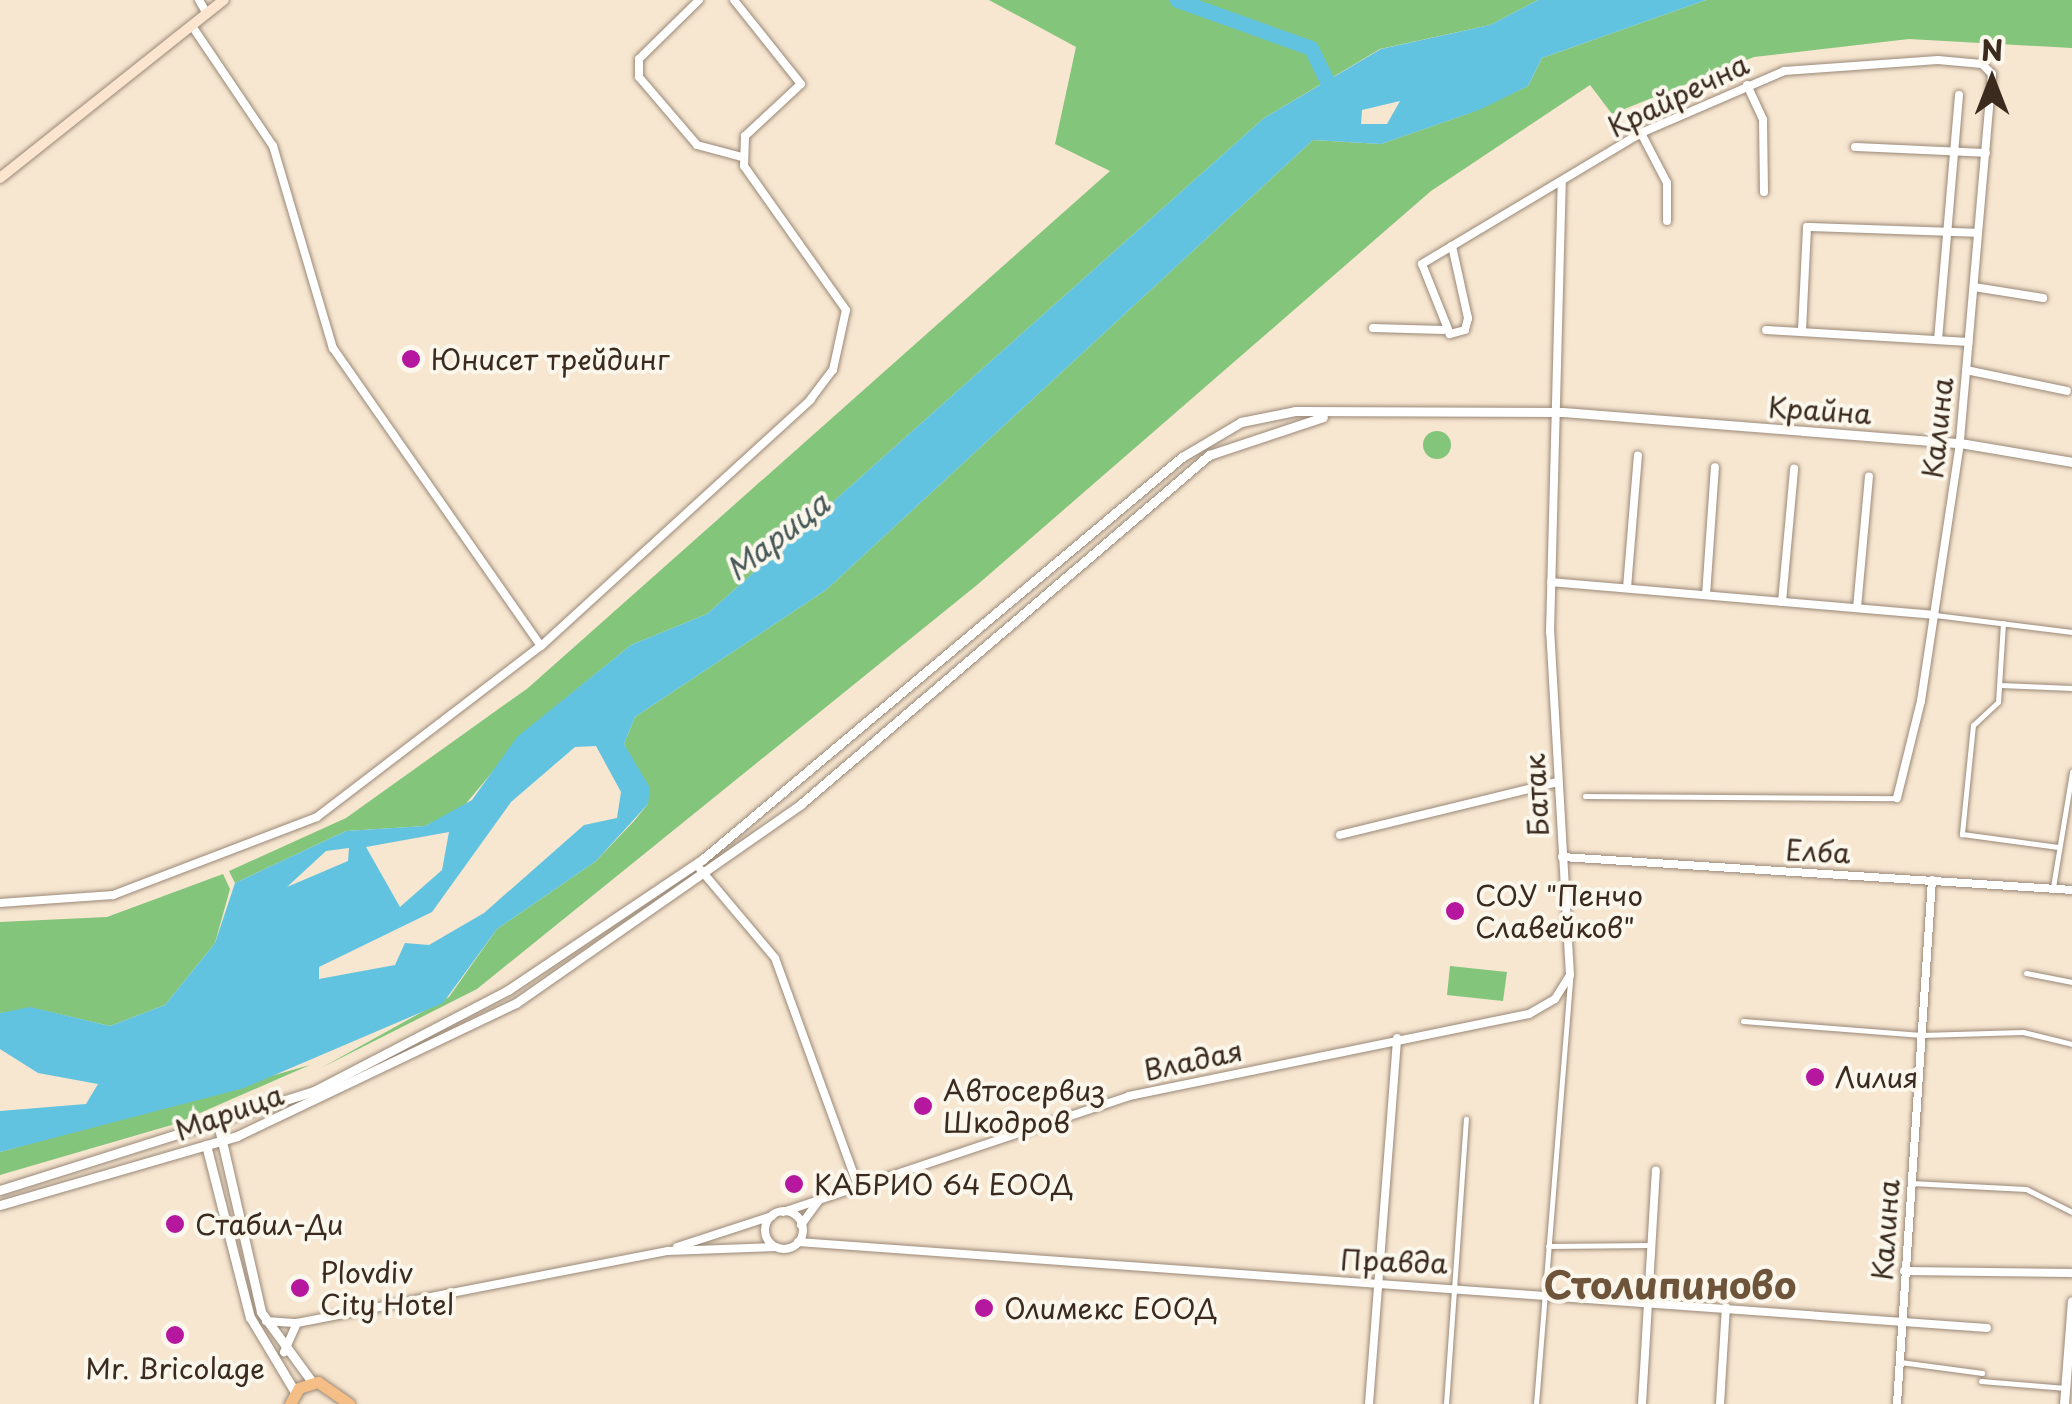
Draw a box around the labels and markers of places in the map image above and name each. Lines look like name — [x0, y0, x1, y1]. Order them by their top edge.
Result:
place label: Юнисет трейдинг — [431, 342, 671, 376]
marker: Юнисет трейдинг — [400, 348, 422, 370]
place label: СОУ "Пенчо Славейков" — [1475, 878, 1644, 944]
marker: СОУ "Пенчо Славейков" — [1444, 900, 1466, 922]
place label: Лилия — [1835, 1060, 1918, 1094]
marker: Лилия — [1804, 1066, 1826, 1088]
place label: Автосервиз Шкодров — [943, 1073, 1105, 1139]
marker: Автосервиз Шкодров — [912, 1095, 934, 1117]
place label: КАБРИО 64 ЕООД — [814, 1167, 1075, 1201]
marker: КАБРИО 64 ЕООД — [783, 1173, 805, 1195]
place label: Стабил-Ди — [195, 1207, 343, 1241]
marker: Стабил-Ди — [164, 1213, 186, 1235]
place label: Plovdiv City Hotel — [320, 1255, 457, 1321]
marker: Plovdiv City Hotel — [289, 1277, 311, 1299]
place label: Олимекс ЕООД — [1004, 1291, 1217, 1325]
marker: Олимекс ЕООД — [973, 1297, 995, 1319]
marker: Mr. Bricolage — [164, 1324, 186, 1346]
place label: Mr. Bricolage — [84, 1351, 266, 1385]

